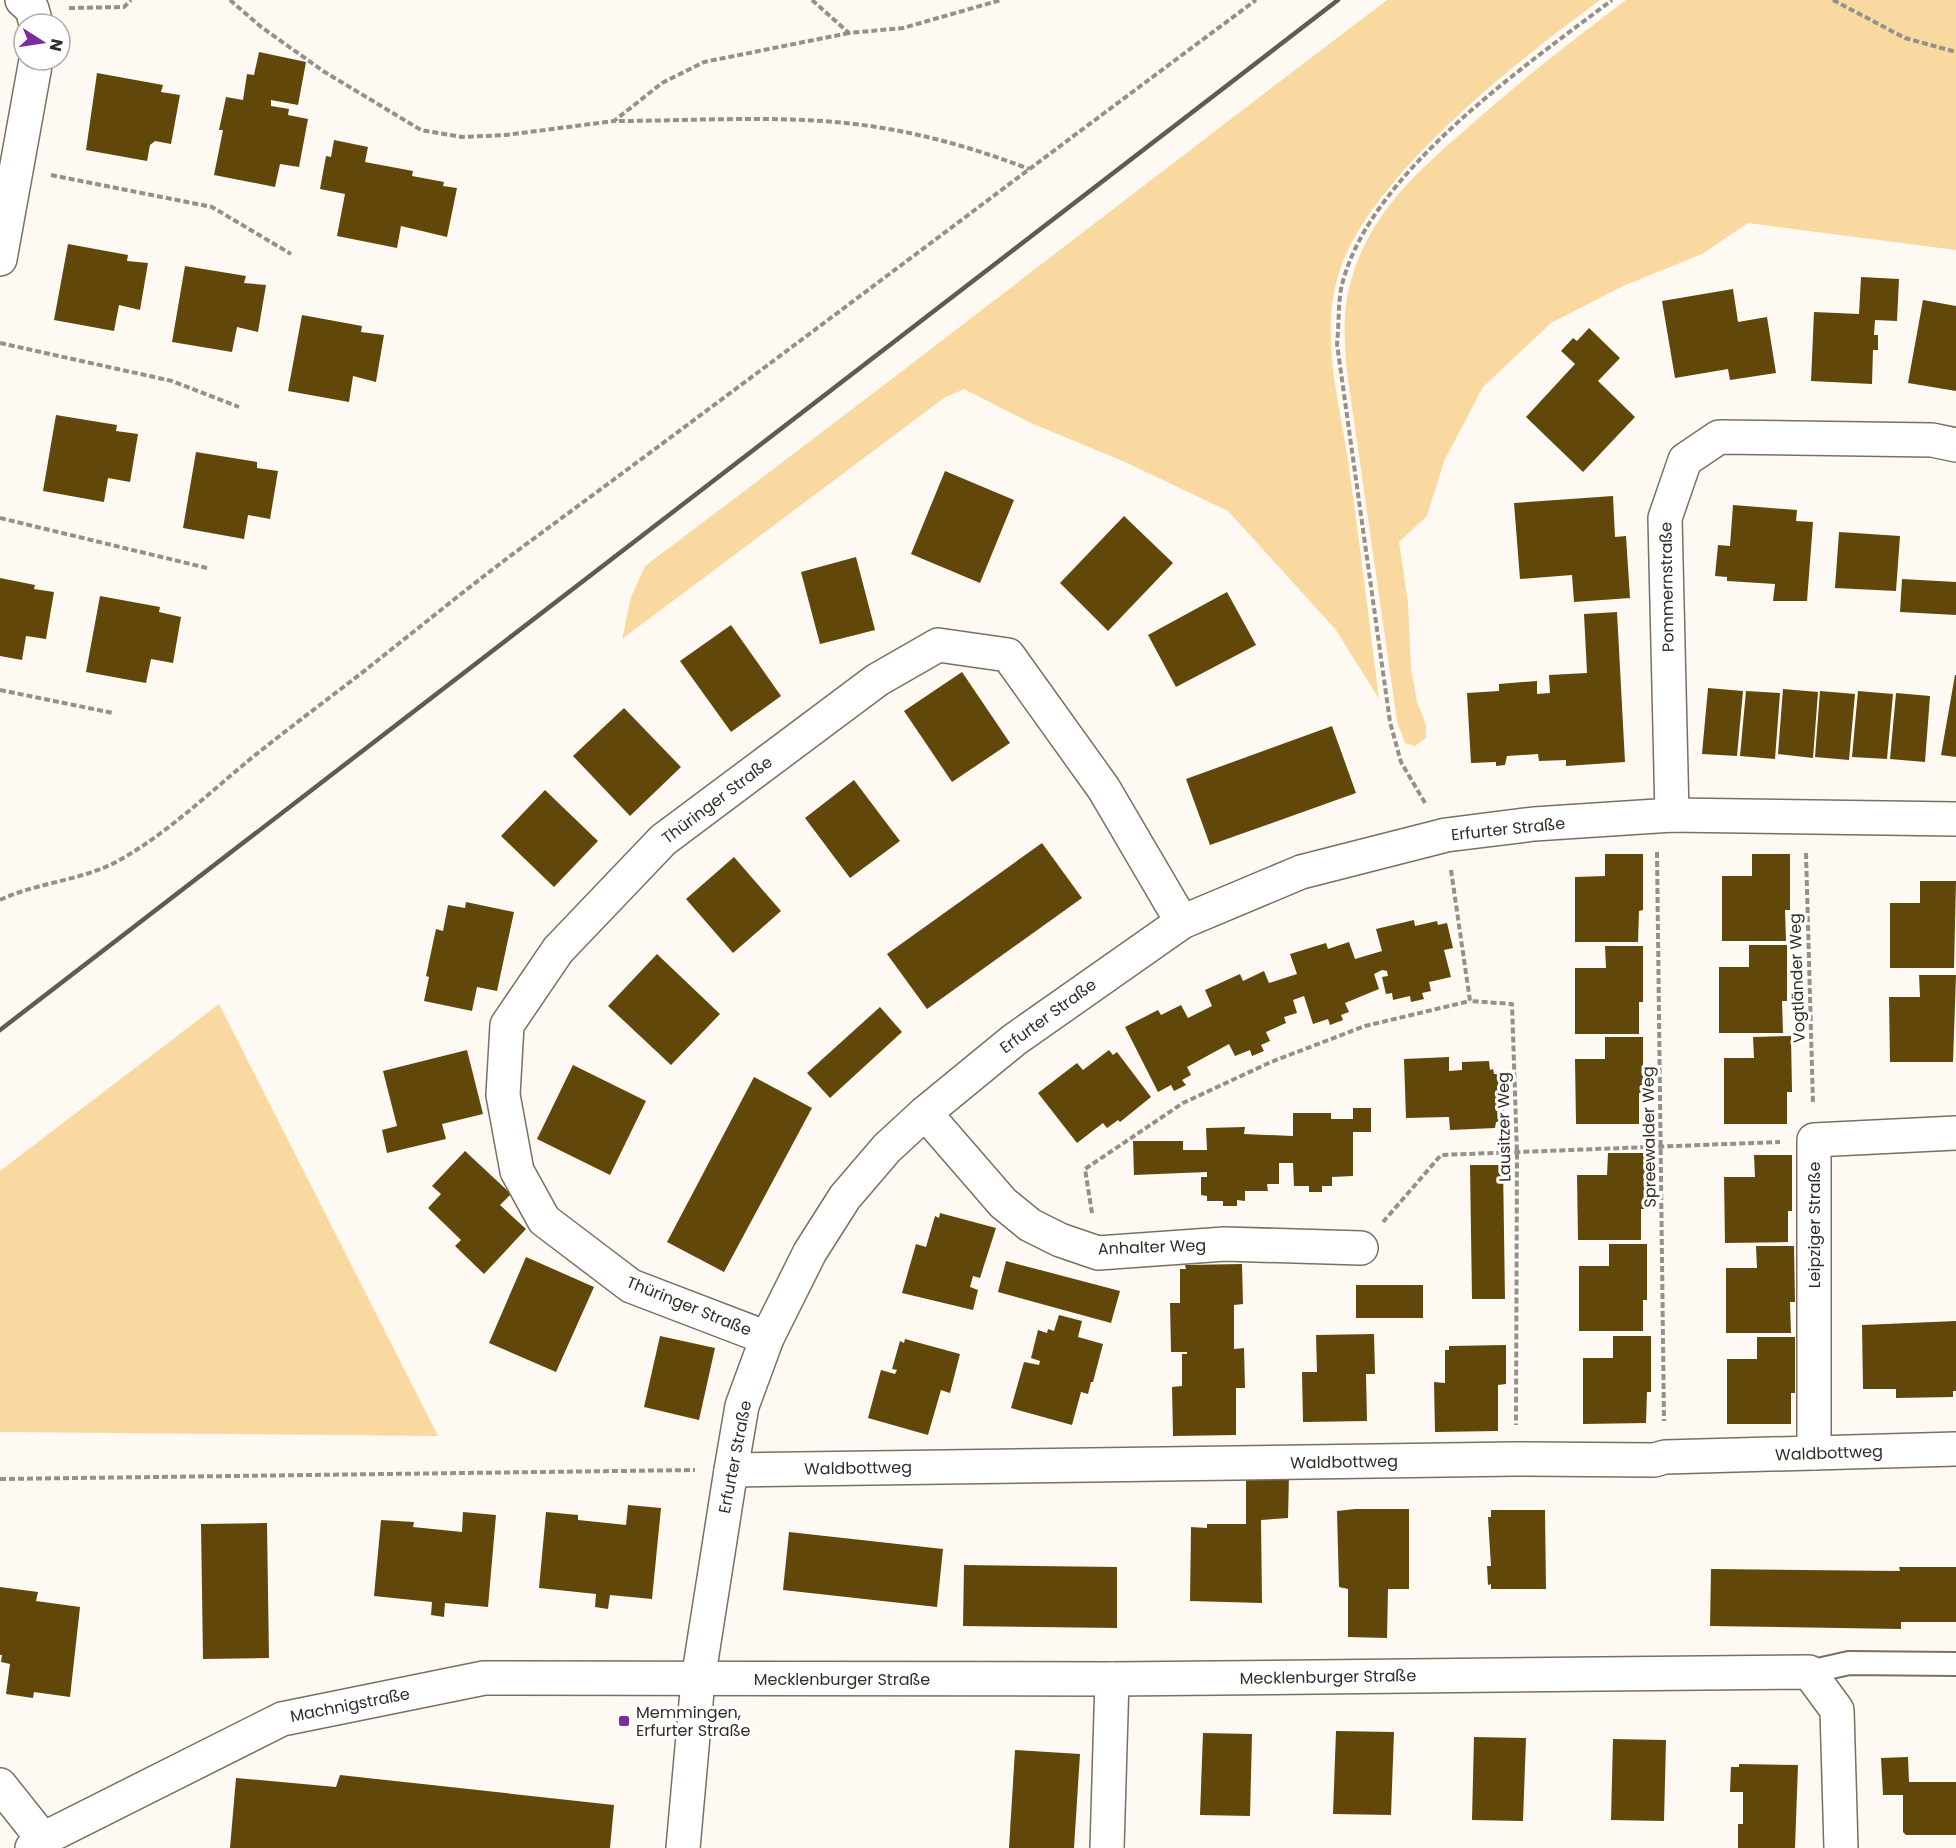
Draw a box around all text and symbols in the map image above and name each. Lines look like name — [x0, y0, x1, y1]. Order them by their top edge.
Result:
north arrow — [12, 12, 72, 72]
text: N — [44, 37, 69, 53]
street label: Pommernstraße — [1654, 522, 1680, 652]
street label: Thüringer Straße — [657, 751, 777, 849]
street label: Erfurter Straße — [1450, 812, 1566, 846]
street label: Vogtländer Weg — [1783, 913, 1811, 1043]
street label: Erfurter Straße — [995, 973, 1101, 1059]
street label: Spreewalder Weg — [1636, 1066, 1662, 1208]
street label: Lausitzer Weg — [1492, 1072, 1516, 1182]
street label: Leipziger Straße — [1803, 1162, 1826, 1288]
street label: Anhalter Weg — [1097, 1234, 1207, 1260]
street label: Thüringer Straße — [623, 1270, 755, 1342]
street label: Erfurter Straße — [713, 1399, 757, 1515]
street label: Waldbottweg — [1775, 1440, 1883, 1466]
street label: Waldbottweg — [1290, 1450, 1398, 1474]
street label: Waldbottweg — [804, 1456, 912, 1480]
street label: Mecklenburger Straße — [1240, 1664, 1417, 1690]
street label: Mecklenburger Straße — [754, 1668, 930, 1691]
street label: Machnigstraße — [288, 1682, 412, 1728]
place label: Memmingen, Erfurter Straße — [636, 1701, 751, 1742]
marker: Memmingen, Erfurter Straße — [617, 1714, 631, 1728]

